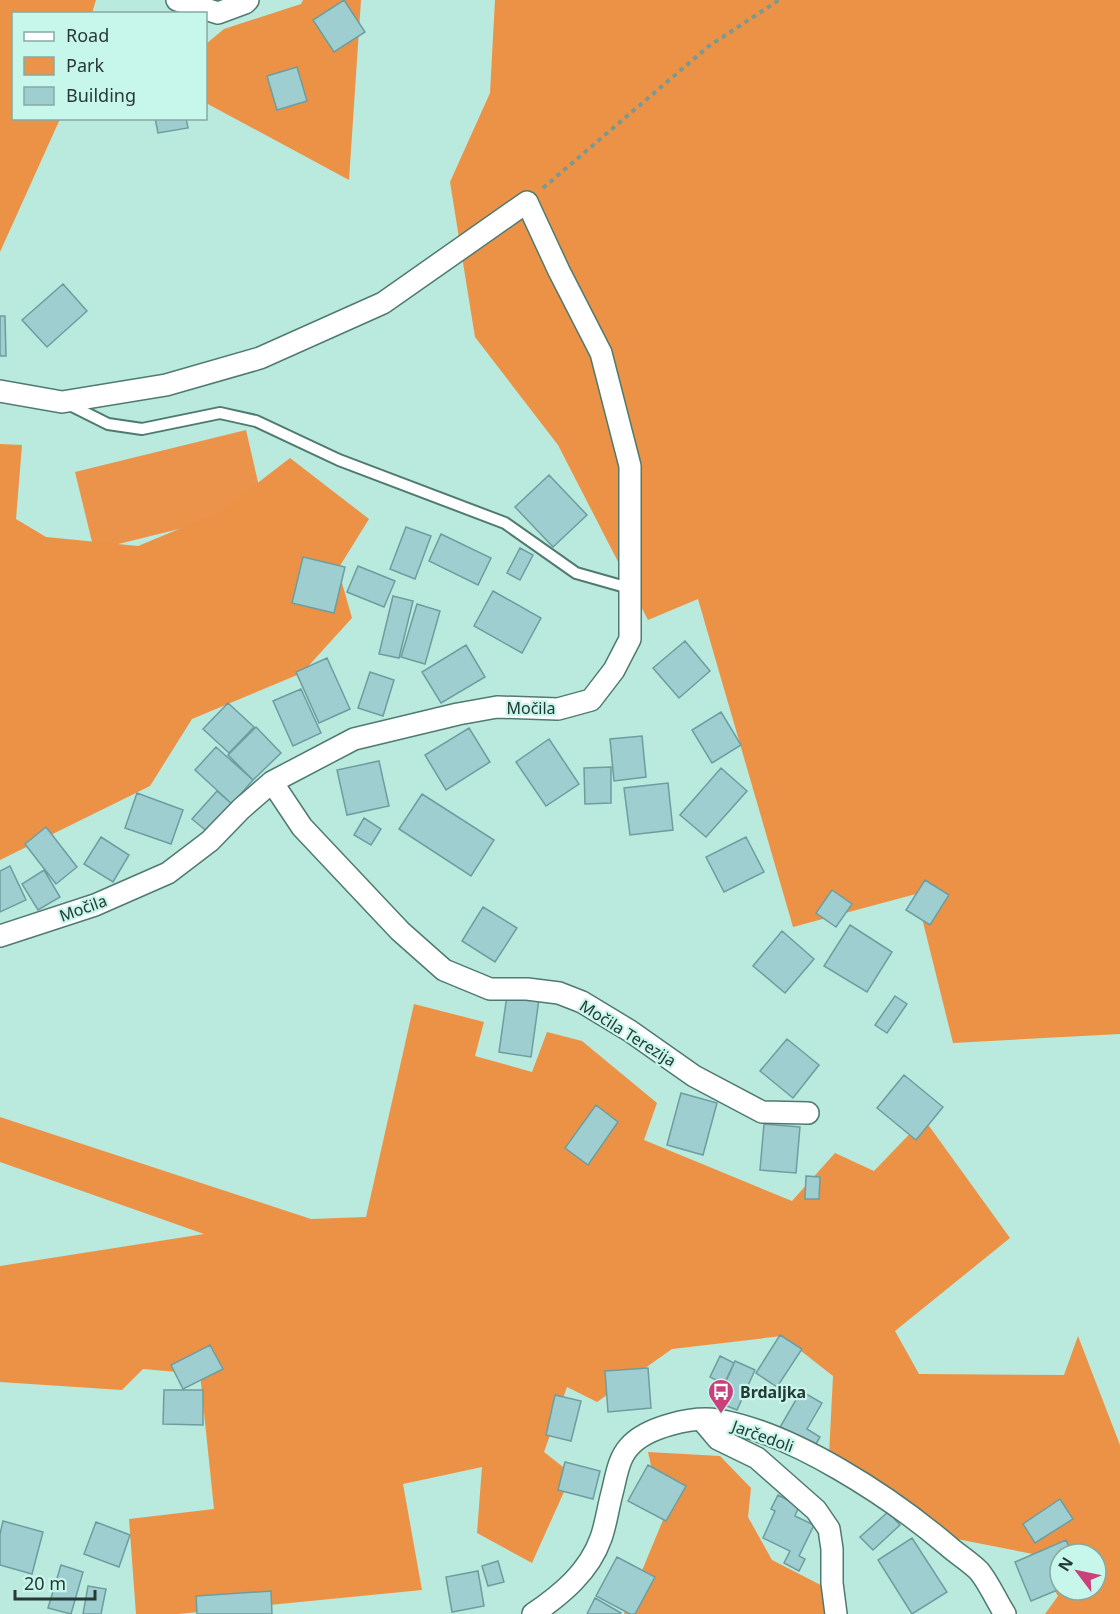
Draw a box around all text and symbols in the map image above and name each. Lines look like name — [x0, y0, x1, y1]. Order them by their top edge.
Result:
legend — [12, 12, 207, 120]
text: Road — [66, 23, 109, 47]
text: Park — [66, 53, 104, 77]
text: Building — [66, 83, 136, 107]
street label: Močila — [506, 697, 556, 719]
street label: Močila — [56, 889, 110, 927]
street label: Močila Terezija — [576, 995, 680, 1071]
bus stop icon: Brdaljka — [706, 1377, 736, 1415]
place label: Brdaljka — [740, 1381, 806, 1403]
street label: Jarčedoli — [727, 1414, 797, 1457]
north arrow — [1048, 1542, 1108, 1602]
text: N — [1053, 1553, 1078, 1575]
scale bar — [15, 1563, 94, 1601]
text: 20 m — [24, 1571, 66, 1595]

